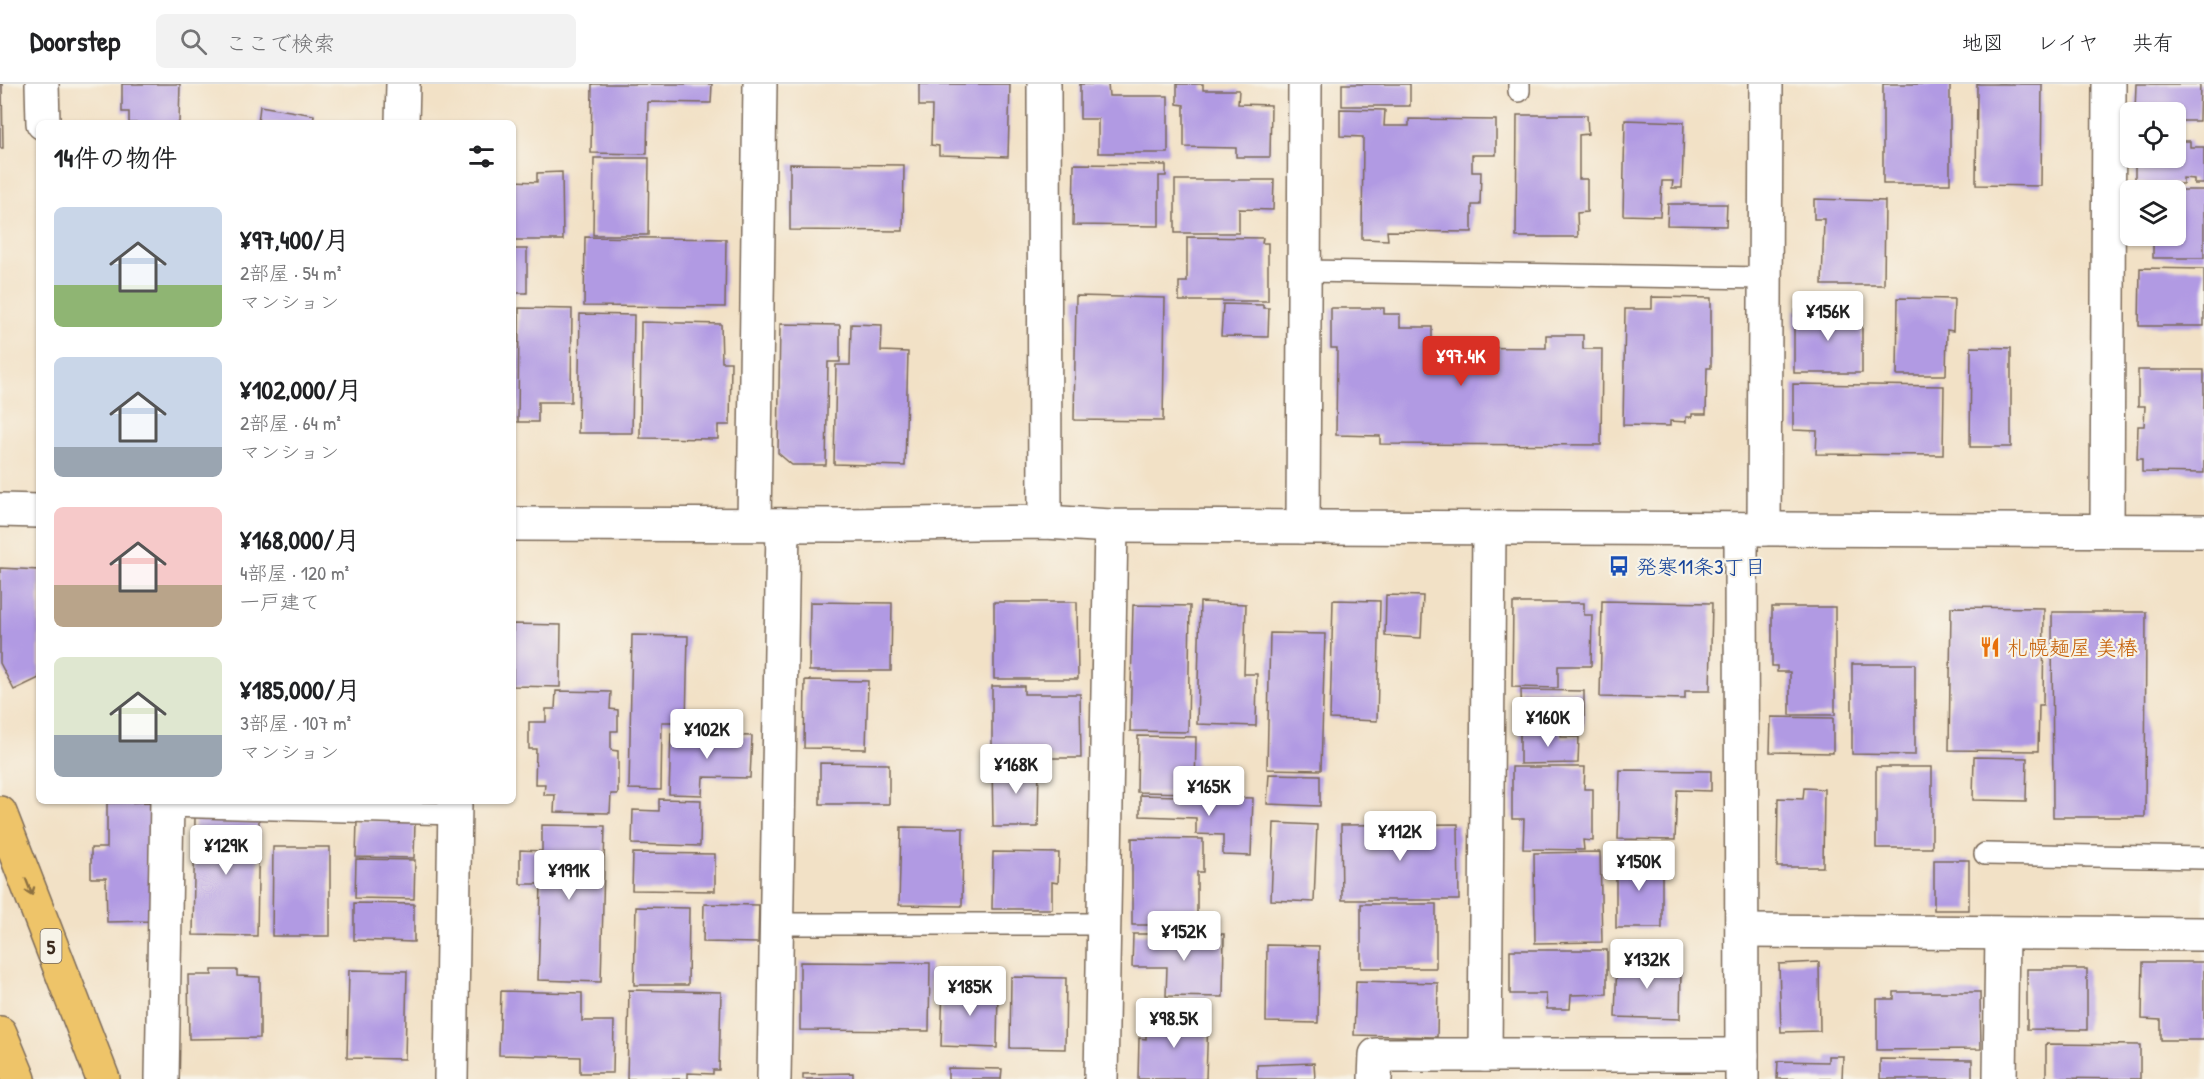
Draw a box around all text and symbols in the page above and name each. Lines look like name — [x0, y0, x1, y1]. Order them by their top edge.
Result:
search box — [156, 14, 576, 68]
text: Doorstep — [30, 22, 120, 60]
icon: search — [177, 25, 210, 58]
text: ここで検索 — [225, 28, 335, 58]
text: 地図 — [1962, 28, 2004, 57]
text: レイヤ — [2037, 28, 2099, 57]
text: 共有 — [2132, 28, 2174, 57]
map controls — [2120, 102, 2186, 246]
button: locate — [2120, 102, 2186, 168]
text: 14件の物件 — [54, 140, 177, 175]
icon: filters — [465, 140, 498, 173]
button: layers — [2120, 180, 2186, 246]
text: ¥97,400/月 — [240, 222, 350, 257]
icon: home — [102, 231, 174, 303]
text: 2部屋 · 54 m² — [240, 259, 341, 286]
text: マンション — [240, 288, 339, 315]
pin: ¥156K — [1786, 291, 1870, 342]
text: ¥156K — [1806, 297, 1850, 324]
pin: ¥97.4K — [1412, 336, 1510, 387]
text: ¥97.4K — [1437, 342, 1485, 369]
text: ¥102,000/月 — [240, 372, 363, 407]
icon: home — [102, 381, 174, 453]
text: 2部屋 · 64 m² — [240, 409, 341, 436]
text: マンション — [240, 438, 339, 465]
text: ¥168,000/月 — [240, 522, 360, 557]
icon: home — [102, 531, 174, 603]
place label: 発寒11条3丁目 — [1636, 552, 1766, 581]
bus stop icon: 発寒11条3丁目 — [1607, 554, 1631, 578]
text: 4部屋 · 120 m² — [240, 559, 349, 586]
text: 一戸建て — [240, 588, 320, 615]
place label: 札幌麺屋 美椿 — [2007, 633, 2138, 662]
restaurant icon: 札幌麺屋 美椿 — [1978, 635, 2002, 659]
text: ¥185,000/月 — [240, 672, 361, 707]
icon: home — [102, 681, 174, 753]
pin: ¥160K — [1506, 697, 1590, 748]
text: ¥160K — [1526, 703, 1570, 730]
text: 3部屋 · 107 m² — [240, 709, 351, 736]
pin: ¥102K — [665, 709, 749, 760]
text: ¥102K — [684, 715, 730, 742]
text: マンション — [240, 738, 339, 765]
pin: ¥168K — [974, 744, 1058, 795]
text: ¥168K — [994, 750, 1038, 777]
pin: ¥165K — [1167, 766, 1251, 817]
text: ¥165K — [1187, 772, 1231, 799]
pin: ¥112K — [1358, 811, 1442, 862]
text: ¥112K — [1378, 817, 1422, 844]
pin: ¥129K — [184, 825, 268, 876]
text: ¥129K — [204, 831, 248, 858]
pin: ¥150K — [1597, 841, 1681, 892]
text: ¥150K — [1617, 847, 1661, 874]
pin: ¥191K — [527, 850, 611, 901]
text: ¥191K — [548, 856, 590, 883]
one-way arrow — [24, 878, 35, 896]
pin: ¥152K — [1142, 911, 1226, 962]
text: ¥152K — [1162, 917, 1206, 944]
road number: 5 — [40, 929, 62, 963]
pin: ¥132K — [1605, 939, 1689, 990]
text: ¥132K — [1624, 945, 1670, 972]
pin: ¥185K — [928, 966, 1012, 1017]
text: ¥185K — [948, 972, 992, 999]
pin: ¥98.5K — [1125, 998, 1223, 1049]
text: ¥98.5K — [1150, 1004, 1198, 1031]

